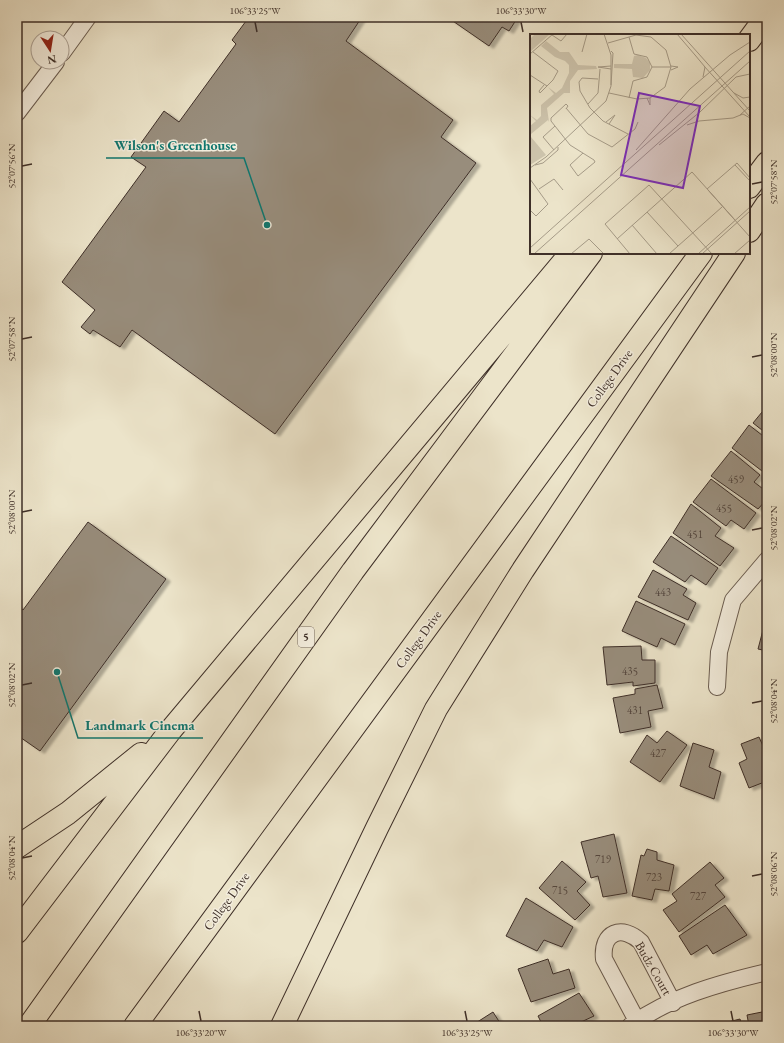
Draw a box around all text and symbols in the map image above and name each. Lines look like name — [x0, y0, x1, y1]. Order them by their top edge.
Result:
text: 106°33'25"W — [230, 4, 281, 17]
text: 106°33'30"W — [496, 4, 547, 17]
north arrow — [30, 30, 70, 70]
inset map — [530, 34, 750, 254]
text: N — [46, 52, 58, 68]
callout: Wilson's Greenhouse — [106, 132, 244, 158]
text: Wilson's Greenhouse — [114, 136, 236, 154]
text: 52°07'56"N — [5, 143, 18, 188]
text: 52°07'58"N — [767, 159, 780, 204]
text: 52°07'58"N — [5, 316, 18, 361]
text: 52°08'00"N — [767, 332, 780, 377]
street label: College Drive — [583, 346, 636, 411]
house number: 459 — [728, 472, 745, 486]
text: 52°08'00"N — [5, 489, 18, 534]
house number: 455 — [716, 501, 732, 515]
text: 52°08'02"N — [767, 505, 780, 550]
house number: 451 — [687, 527, 703, 541]
house number: 443 — [655, 585, 671, 599]
street label: College Drive — [392, 607, 445, 672]
road number: 5 — [298, 627, 314, 647]
text: 52°08'02"N — [5, 662, 18, 707]
house number: 435 — [622, 664, 638, 678]
text: 52°08'04"N — [767, 678, 780, 723]
house number: 431 — [627, 703, 643, 717]
callout: Landmark Cinema — [78, 712, 203, 738]
text: Landmark Cinema — [85, 716, 196, 734]
house number: 427 — [650, 746, 667, 760]
text: 52°08'04"N — [5, 835, 18, 880]
text: 52°08'06"N — [767, 851, 780, 896]
house number: 719 — [595, 852, 612, 866]
street label: College Drive — [200, 869, 253, 934]
house number: 723 — [646, 870, 662, 884]
house number: 715 — [552, 883, 568, 897]
house number: 727 — [690, 889, 707, 903]
street label: Budz Court — [631, 938, 676, 998]
text: 106°33'20"W — [176, 1026, 227, 1039]
text: 106°33'25"W — [442, 1026, 493, 1039]
text: 106°33'30"W — [708, 1026, 759, 1039]

